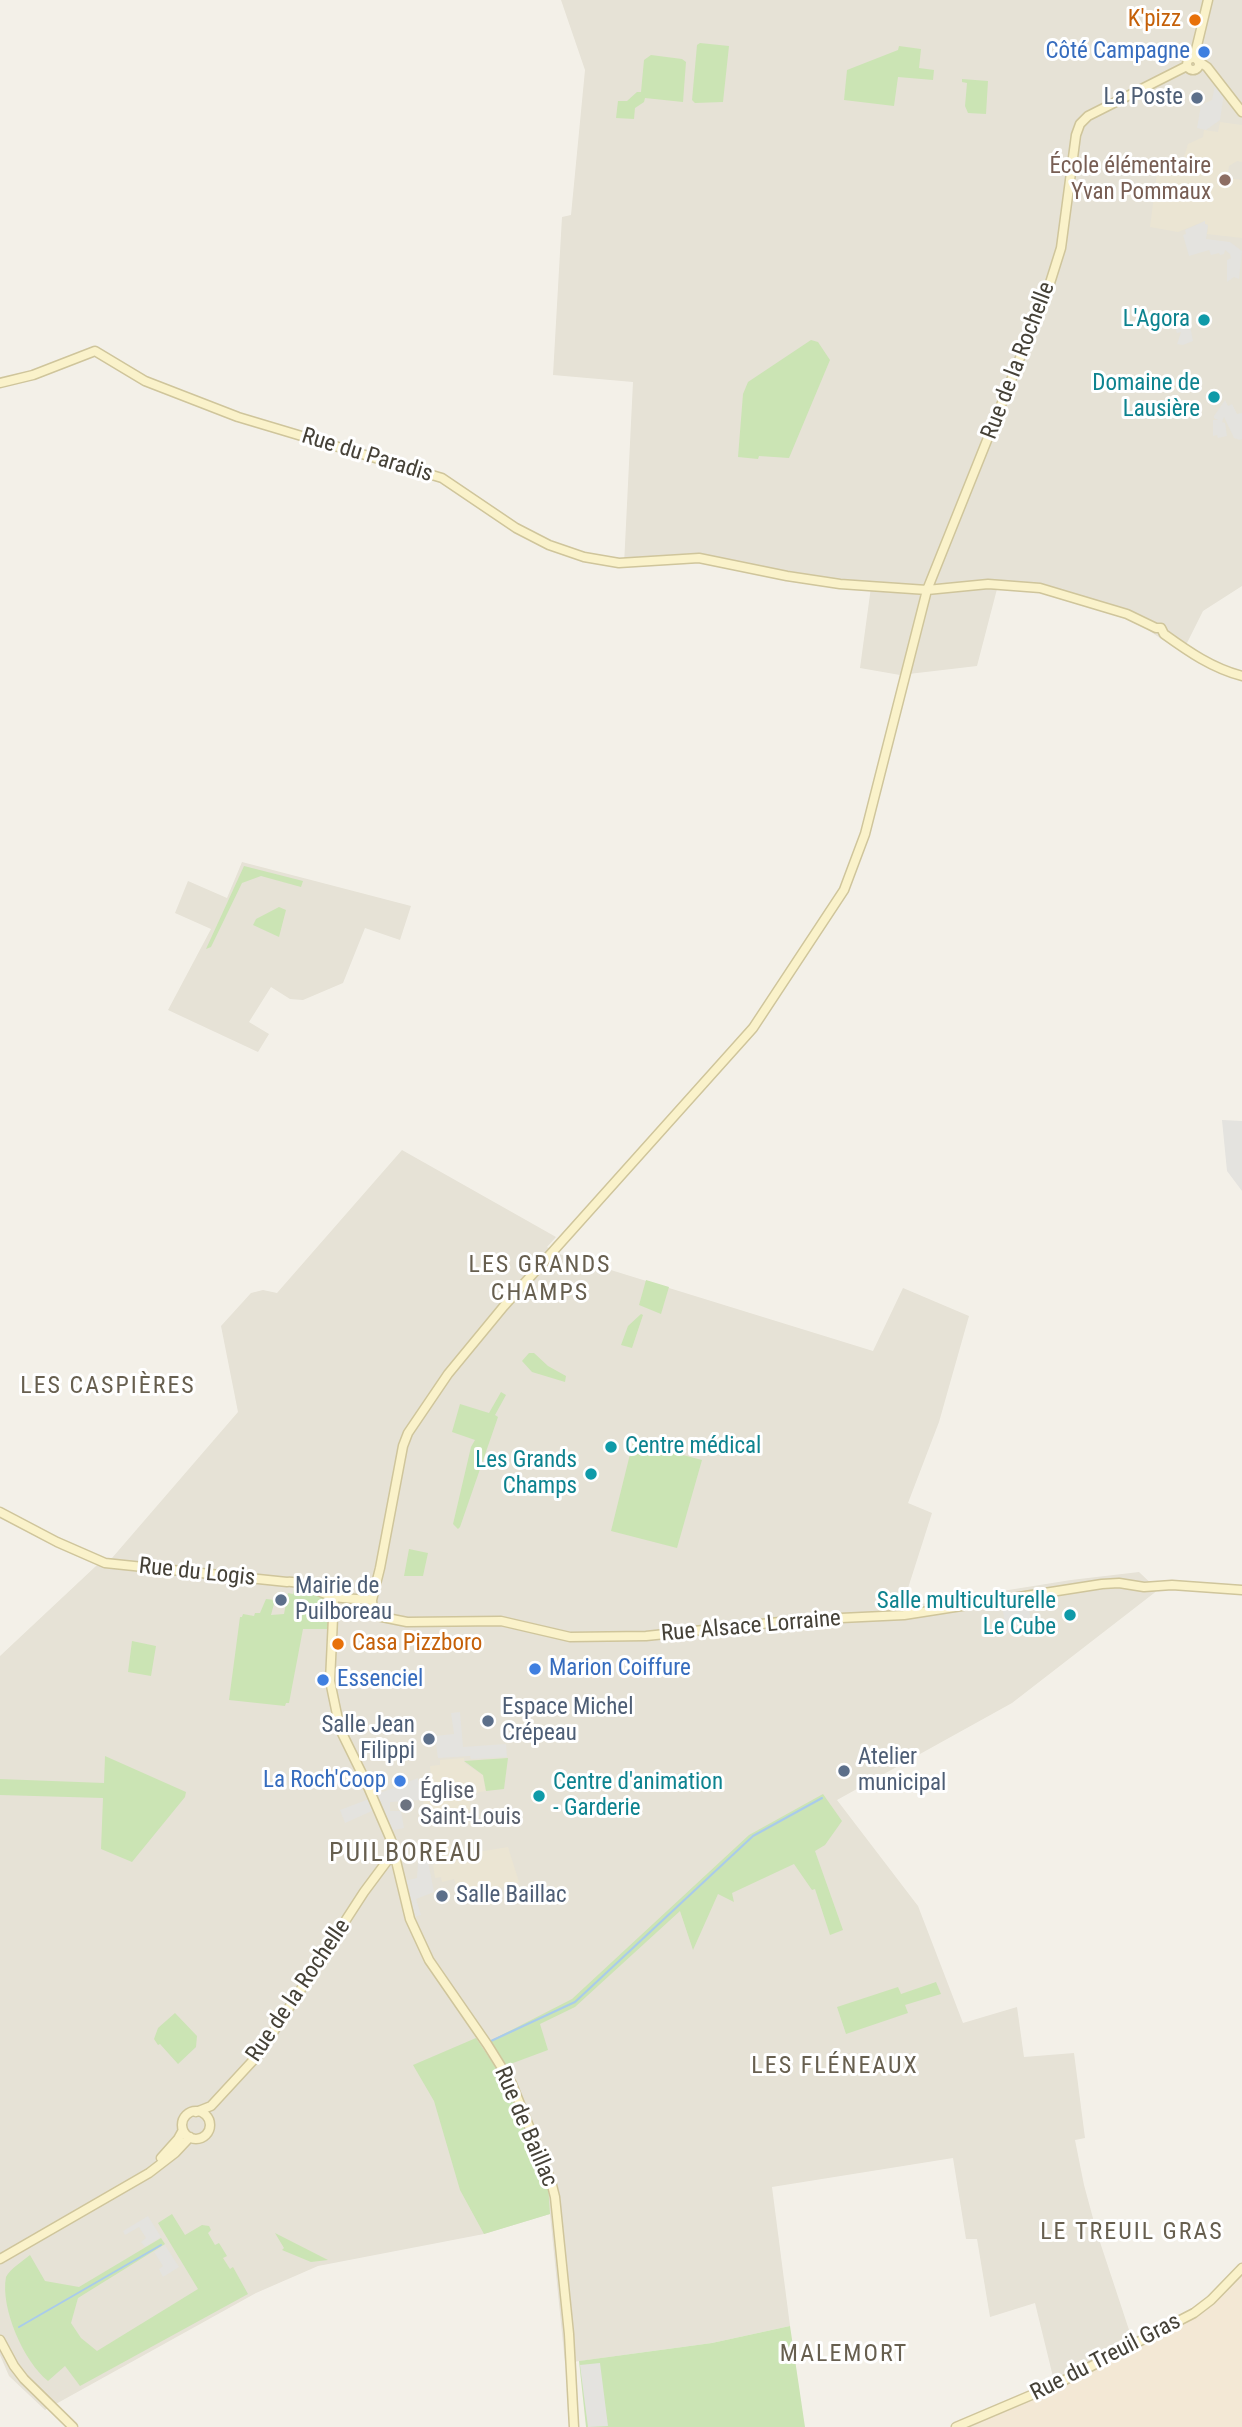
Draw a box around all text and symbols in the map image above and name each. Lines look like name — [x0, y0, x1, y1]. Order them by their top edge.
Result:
place label: K'pizz — [1128, 6, 1181, 34]
marker: K'pizz — [1187, 12, 1203, 28]
place label: Côté Campagne — [1046, 38, 1190, 66]
marker: Côté Campagne — [1196, 44, 1212, 60]
place label: La Poste — [1104, 84, 1183, 112]
marker: La Poste — [1189, 90, 1205, 106]
place label: École élémentaire Yvan Pommaux — [1050, 153, 1211, 207]
marker: École élémentaire Yvan Pommaux — [1217, 172, 1233, 188]
street label: Rue de la Rochelle — [976, 279, 1062, 443]
place label: L'Agora — [1123, 306, 1190, 334]
marker: L'Agora — [1196, 312, 1212, 328]
place label: Domaine de Lausière — [1092, 370, 1200, 424]
marker: Domaine de Lausière — [1206, 389, 1222, 405]
street label: Rue du Paradis — [298, 423, 436, 489]
district label: LES GRANDS CHAMPS — [470, 1252, 610, 1308]
district label: LES CASPIÈRES — [22, 1373, 194, 1401]
place label: Centre médical — [625, 1433, 761, 1461]
marker: Centre médical — [603, 1439, 619, 1455]
place label: Les Grands Champs — [475, 1447, 577, 1501]
marker: Les Grands Champs — [583, 1466, 599, 1482]
street label: Rue du Logis — [137, 1553, 257, 1593]
place label: Mairie de Puilboreau — [295, 1573, 392, 1627]
place label: Salle multiculturelle Le Cube — [877, 1588, 1056, 1642]
marker: Mairie de Puilboreau — [273, 1592, 289, 1608]
street label: Rue Alsace Lorraine — [660, 1605, 842, 1649]
marker: Salle multiculturelle Le Cube — [1062, 1607, 1078, 1623]
place label: Casa Pizzboro — [352, 1630, 482, 1658]
marker: Casa Pizzboro — [330, 1636, 346, 1652]
place label: Marion Coiffure — [549, 1655, 691, 1683]
marker: Marion Coiffure — [527, 1661, 543, 1677]
place label: Essenciel — [337, 1666, 423, 1694]
marker: Essenciel — [315, 1672, 331, 1688]
place label: Espace Michel Crépeau — [502, 1694, 633, 1748]
place label: Salle Jean Filippi — [321, 1712, 415, 1766]
marker: Espace Michel Crépeau — [480, 1713, 496, 1729]
marker: Salle Jean Filippi — [421, 1731, 437, 1747]
place label: Atelier municipal — [858, 1744, 946, 1798]
marker: Atelier municipal — [836, 1763, 852, 1779]
place label: La Roch'Coop — [263, 1767, 386, 1795]
place label: Centre d'animation - Garderie — [553, 1769, 723, 1823]
marker: La Roch'Coop — [392, 1773, 408, 1789]
place label: Église Saint-Louis — [420, 1778, 521, 1832]
marker: Centre d'animation - Garderie — [531, 1788, 547, 1804]
marker: Église Saint-Louis — [398, 1797, 414, 1813]
district label: PUILBOREAU — [330, 1838, 482, 1870]
place label: Salle Baillac — [456, 1882, 567, 1910]
marker: Salle Baillac — [434, 1888, 450, 1904]
street label: Rue de la Rochelle — [241, 1914, 357, 2068]
district label: LES FLÉNEAUX — [753, 2053, 917, 2081]
street label: Rue de Baillac — [487, 2063, 563, 2191]
district label: LE TREUIL GRAS — [1042, 2219, 1222, 2247]
street label: Rue du Treuil Gras — [1026, 2308, 1186, 2408]
district label: MALEMORT — [781, 2341, 907, 2369]

